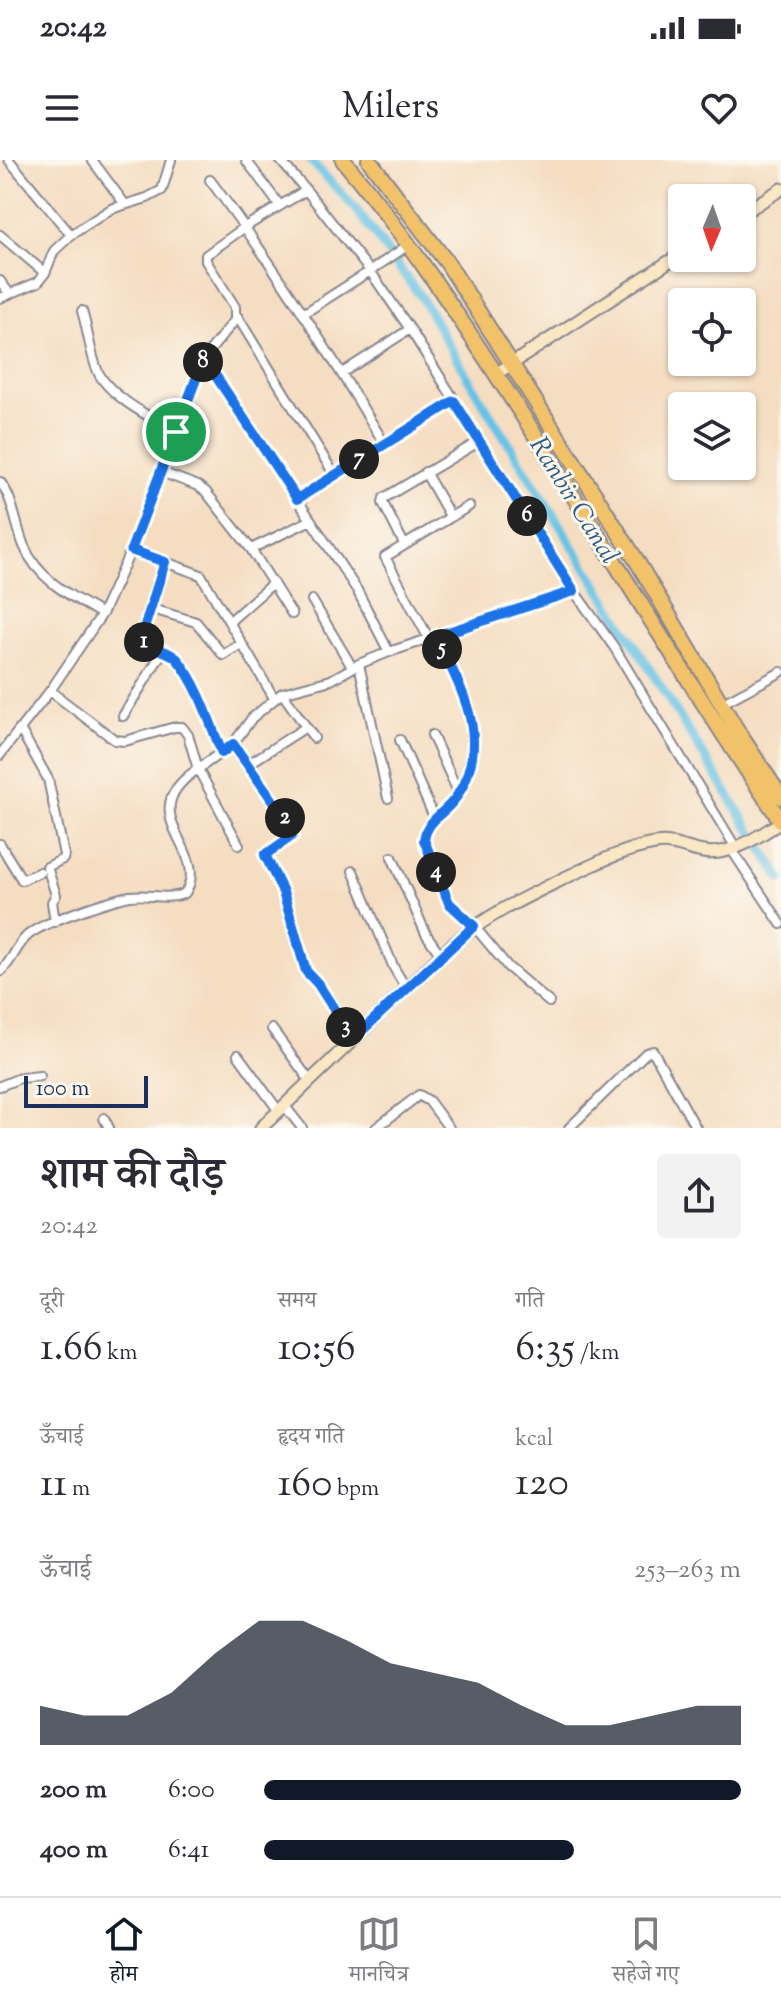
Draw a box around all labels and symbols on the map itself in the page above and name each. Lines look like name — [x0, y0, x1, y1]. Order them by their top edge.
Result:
north arrow — [668, 184, 756, 272]
pin: 8 — [183, 342, 223, 382]
pin — [142, 398, 210, 466]
water label: Ranbir Canal — [519, 430, 627, 572]
pin: 7 — [339, 439, 379, 479]
pin: 6 — [507, 496, 547, 536]
pin: 1 — [124, 622, 164, 662]
pin: 5 — [422, 629, 462, 669]
pin: 2 — [265, 798, 305, 838]
pin: 4 — [416, 852, 456, 892]
pin: 3 — [326, 1007, 366, 1047]
scale bar — [24, 1072, 148, 1108]

